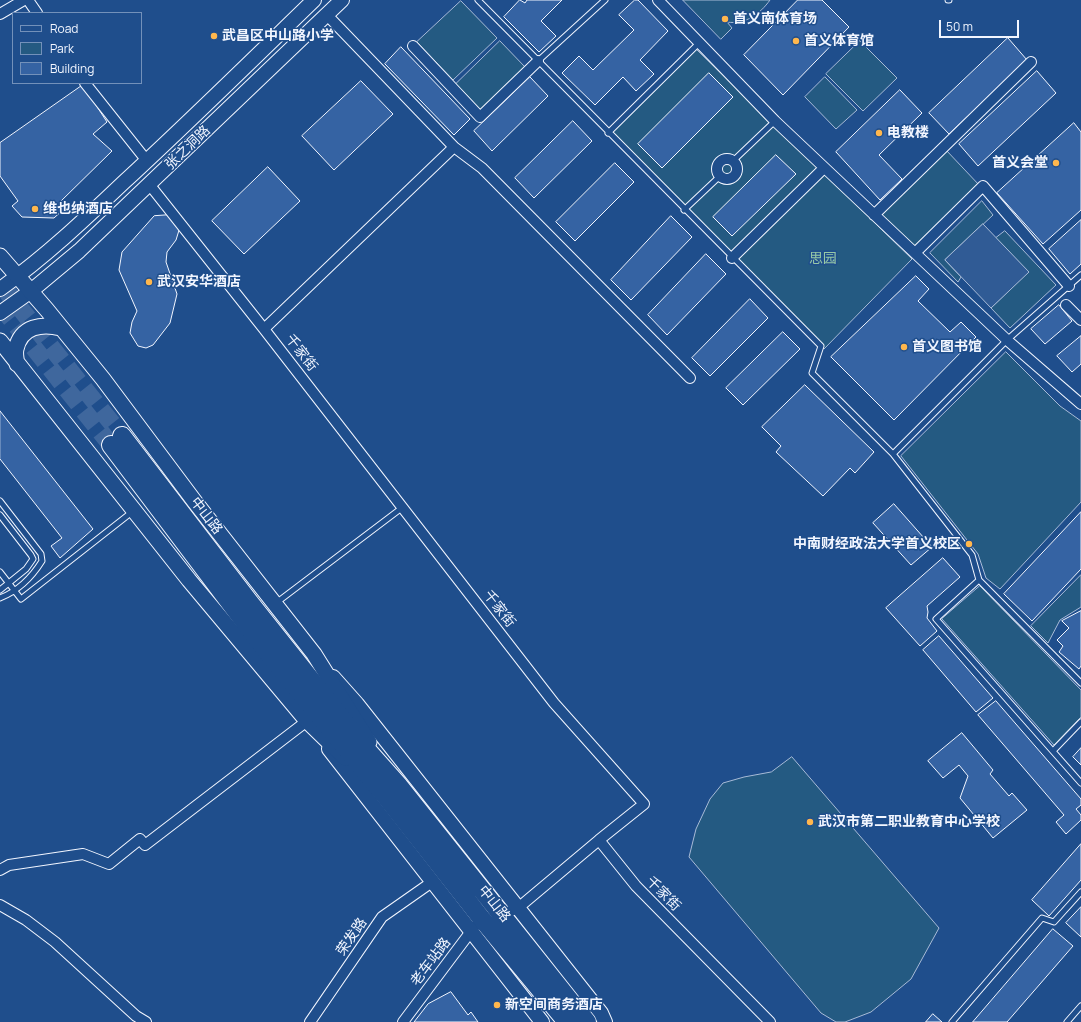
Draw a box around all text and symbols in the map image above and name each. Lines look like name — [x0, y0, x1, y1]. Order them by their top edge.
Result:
place label: 首义南体育场 — [733, 11, 817, 27]
legend — [12, 12, 142, 84]
scale bar — [941, 12, 1021, 38]
marker: 首义南体育场 — [720, 14, 730, 24]
text: 50 m — [946, 18, 973, 35]
text: Road — [50, 20, 78, 37]
place label: 武昌区中山路小学 — [222, 28, 334, 44]
marker: 武昌区中山路小学 — [209, 31, 219, 41]
place label: 首义体育馆 — [804, 33, 874, 49]
marker: 首义体育馆 — [791, 36, 801, 46]
text: Park — [50, 40, 74, 57]
text: Building — [50, 60, 94, 77]
street label: 张之洞路 — [162, 123, 214, 173]
place label: 电教楼 — [887, 125, 929, 141]
marker: 电教楼 — [874, 128, 884, 138]
place label: 首义会堂 — [992, 155, 1048, 171]
marker: 首义会堂 — [1051, 158, 1061, 168]
place label: 维也纳酒店 — [43, 201, 113, 217]
marker: 维也纳酒店 — [30, 204, 40, 214]
park label: 思园 — [809, 251, 837, 267]
place label: 武汉安华酒店 — [157, 274, 241, 290]
marker: 武汉安华酒店 — [144, 277, 154, 287]
street label: 千家街 — [281, 331, 321, 375]
place label: 首义图书馆 — [912, 339, 982, 355]
marker: 首义图书馆 — [899, 342, 909, 352]
street label: 中山路 — [186, 494, 226, 538]
place label: 中南财经政法大学首义校区 — [793, 536, 961, 552]
marker: 中南财经政法大学首义校区 — [964, 539, 974, 549]
street label: 千家街 — [479, 587, 519, 631]
place label: 武汉市第二职业教育中心学校 — [818, 814, 1000, 830]
marker: 武汉市第二职业教育中心学校 — [805, 817, 815, 827]
street label: 千家街 — [642, 873, 684, 915]
street label: 中山路 — [474, 882, 514, 926]
street label: 荣发路 — [333, 915, 371, 959]
street label: 老车站路 — [407, 935, 455, 989]
place label: 新空间商务酒店 — [505, 997, 603, 1013]
marker: 新空间商务酒店 — [492, 1000, 502, 1010]

